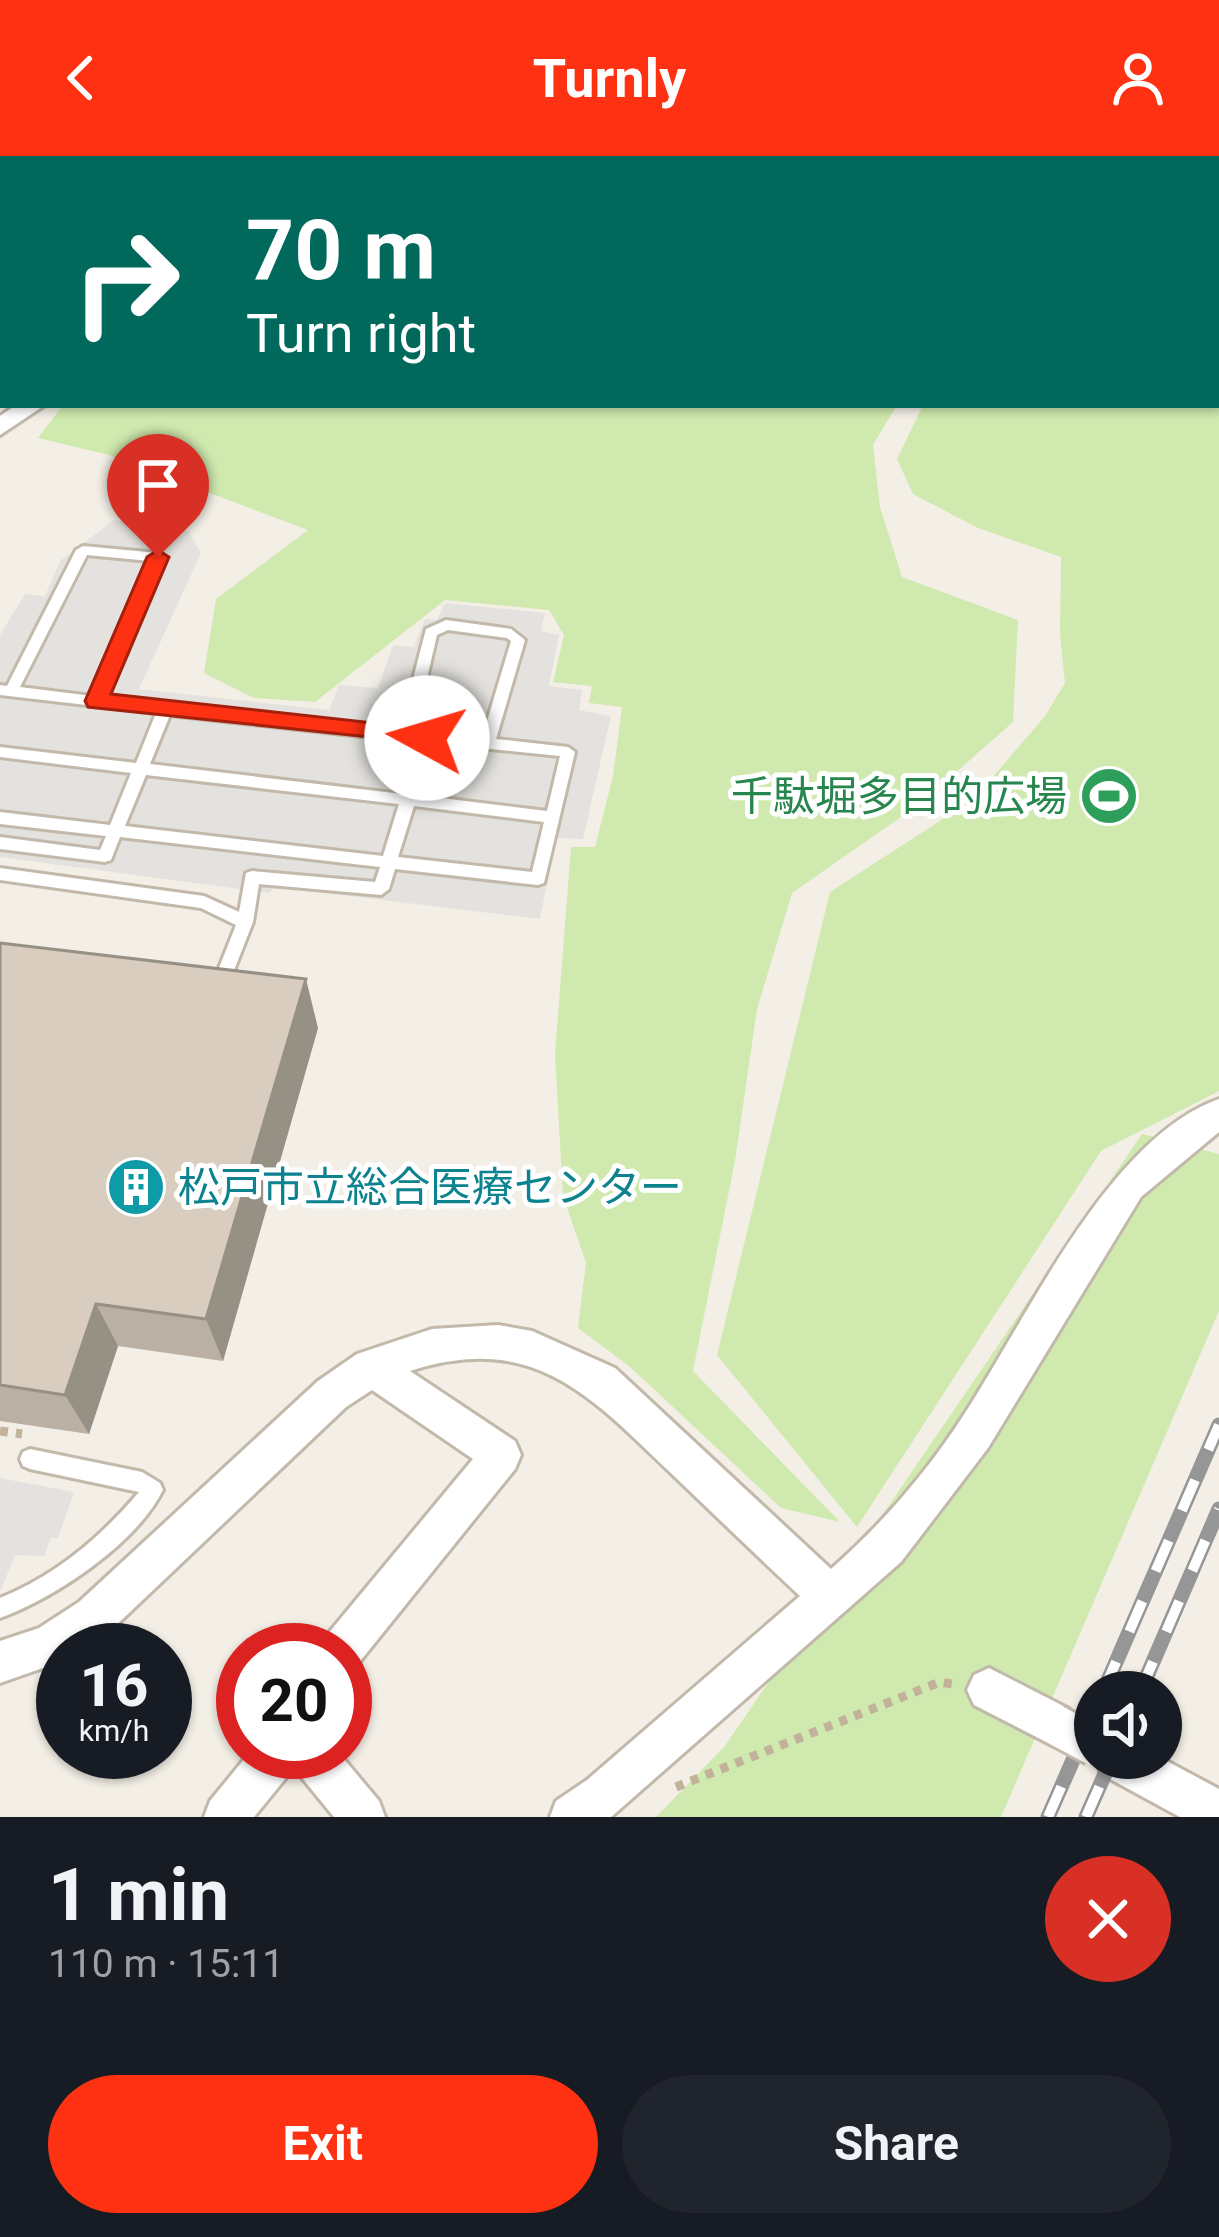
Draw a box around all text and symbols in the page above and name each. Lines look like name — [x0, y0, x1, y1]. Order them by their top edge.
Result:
icon: back — [48, 45, 114, 111]
icon: person — [1105, 45, 1171, 111]
text: Turnly — [533, 47, 686, 110]
text: 70 m — [246, 201, 436, 300]
icon: right — [48, 204, 204, 360]
text: Turn right — [246, 302, 476, 365]
pin — [107, 434, 209, 557]
icon: arrive — [125, 452, 191, 518]
position arrow — [364, 675, 490, 801]
sports icon: 千駄堀多目的広場 — [1078, 765, 1140, 827]
place label: 千駄堀多目的広場 — [731, 772, 1067, 821]
building icon: 松戸市立総合医療センター — [105, 1156, 167, 1218]
place label: 松戸市立総合医療センター — [178, 1163, 682, 1212]
speed limit sign: 20 — [216, 1623, 372, 1779]
text: 16 — [80, 1650, 148, 1721]
map controls — [1074, 1671, 1182, 1779]
button: sound — [1074, 1671, 1182, 1779]
text: km/h — [79, 1713, 149, 1748]
text: 1 min — [48, 1853, 229, 1938]
button: close — [1045, 1856, 1171, 1982]
text: 110 m · 15:11 — [48, 1941, 284, 1987]
button: Exit — [48, 2075, 598, 2213]
button: Share — [622, 2075, 1171, 2213]

